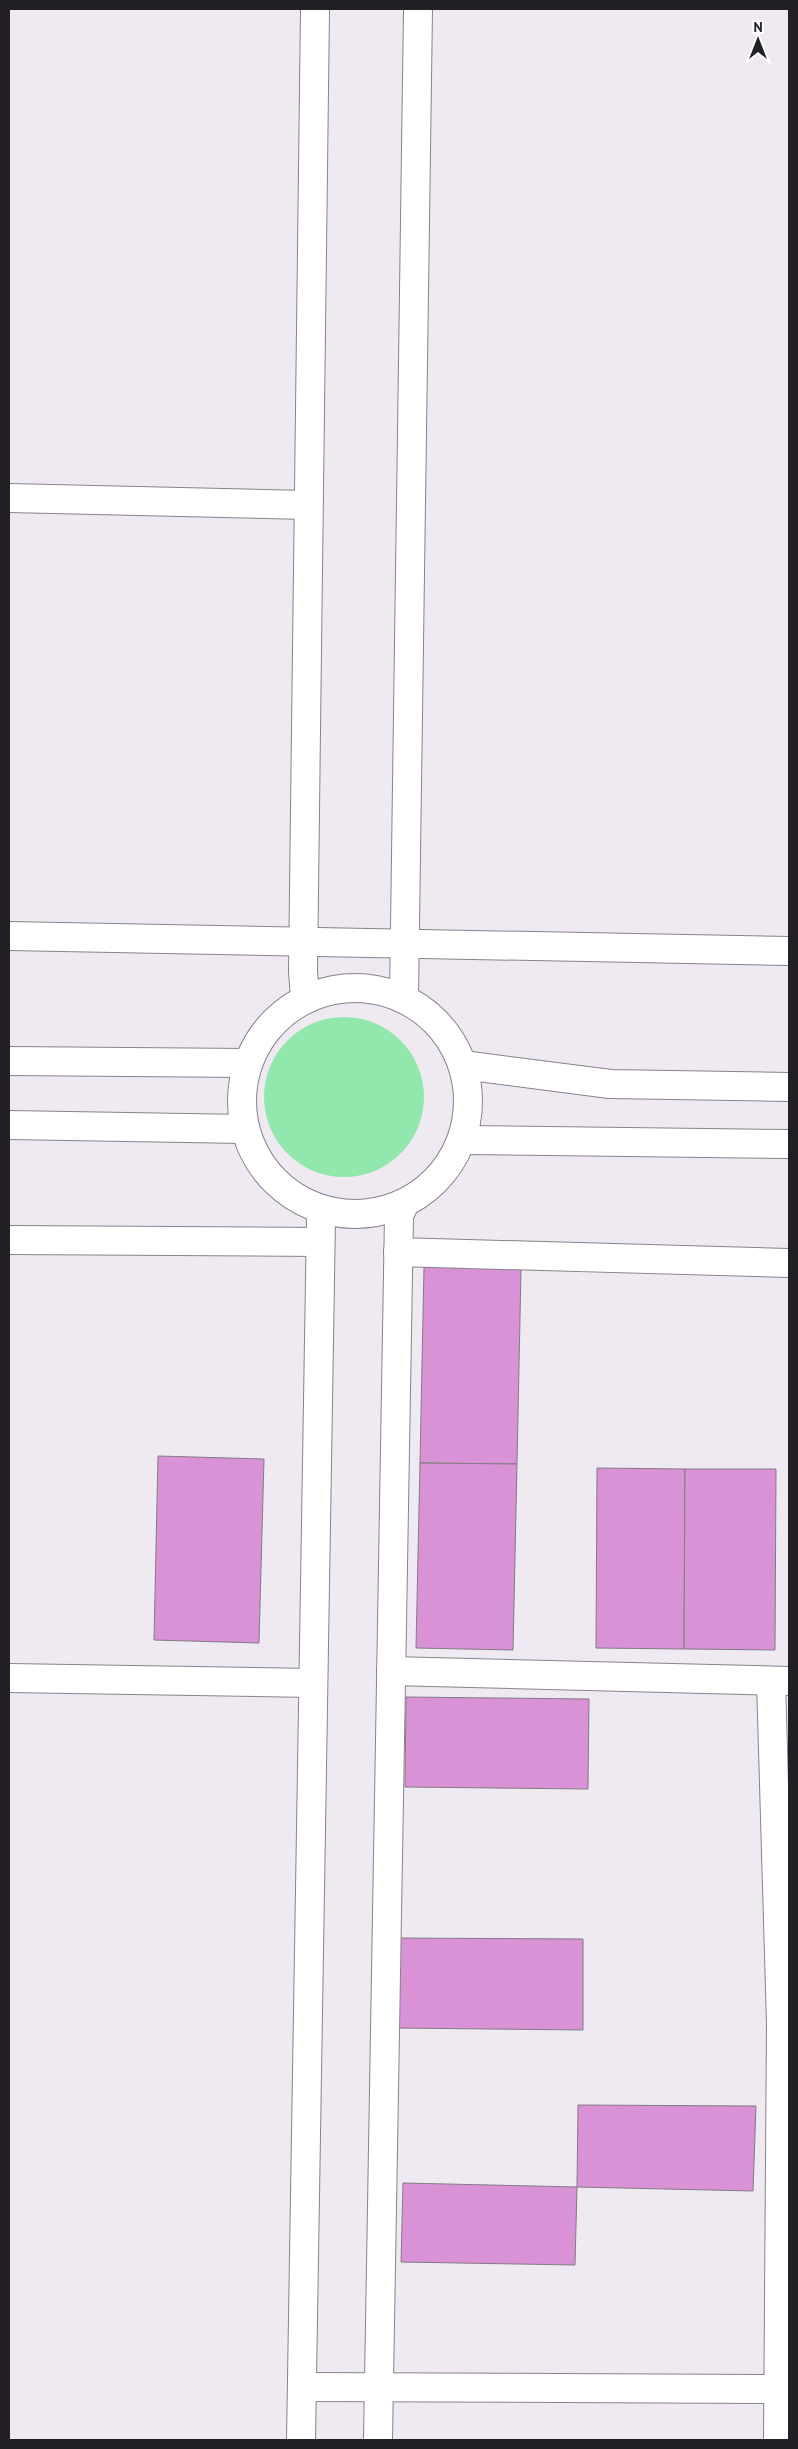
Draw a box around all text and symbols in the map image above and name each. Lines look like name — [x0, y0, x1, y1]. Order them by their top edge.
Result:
north arrow — [733, 15, 783, 65]
text: N — [753, 18, 763, 36]

